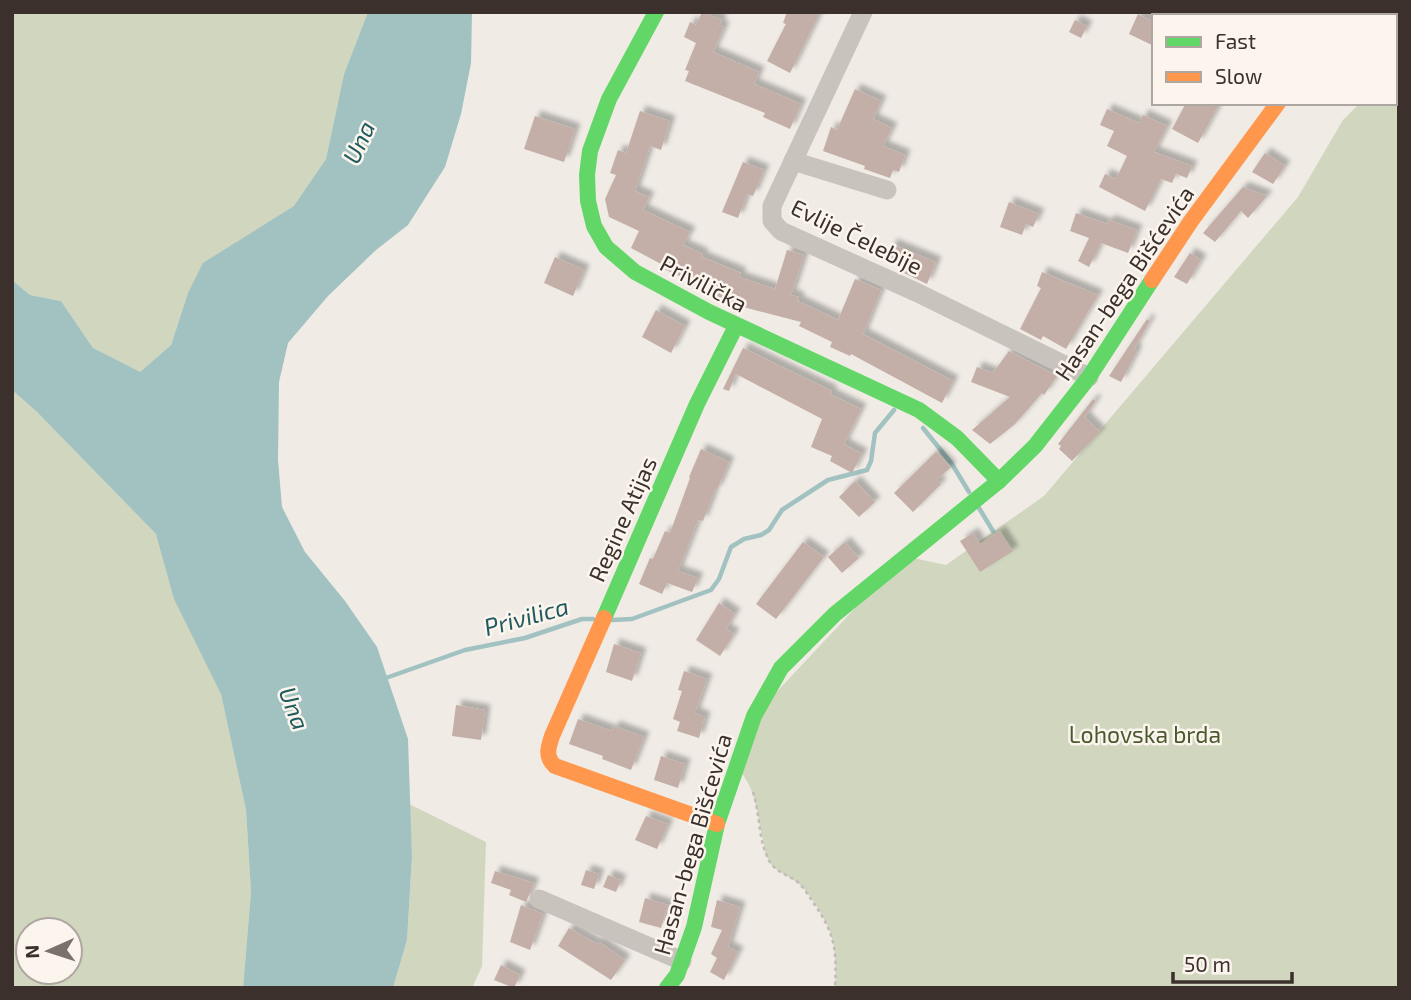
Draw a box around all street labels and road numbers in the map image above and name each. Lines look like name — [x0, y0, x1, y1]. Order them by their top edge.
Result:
street label: Hasan-bega Bišćevića — [1048, 180, 1200, 386]
street label: Evlije Čelebije — [787, 192, 927, 280]
street label: Privilička — [656, 248, 752, 318]
street label: Regine Atijas — [582, 452, 662, 586]
street label: Hasan-bega Bišćevića — [647, 730, 737, 958]

